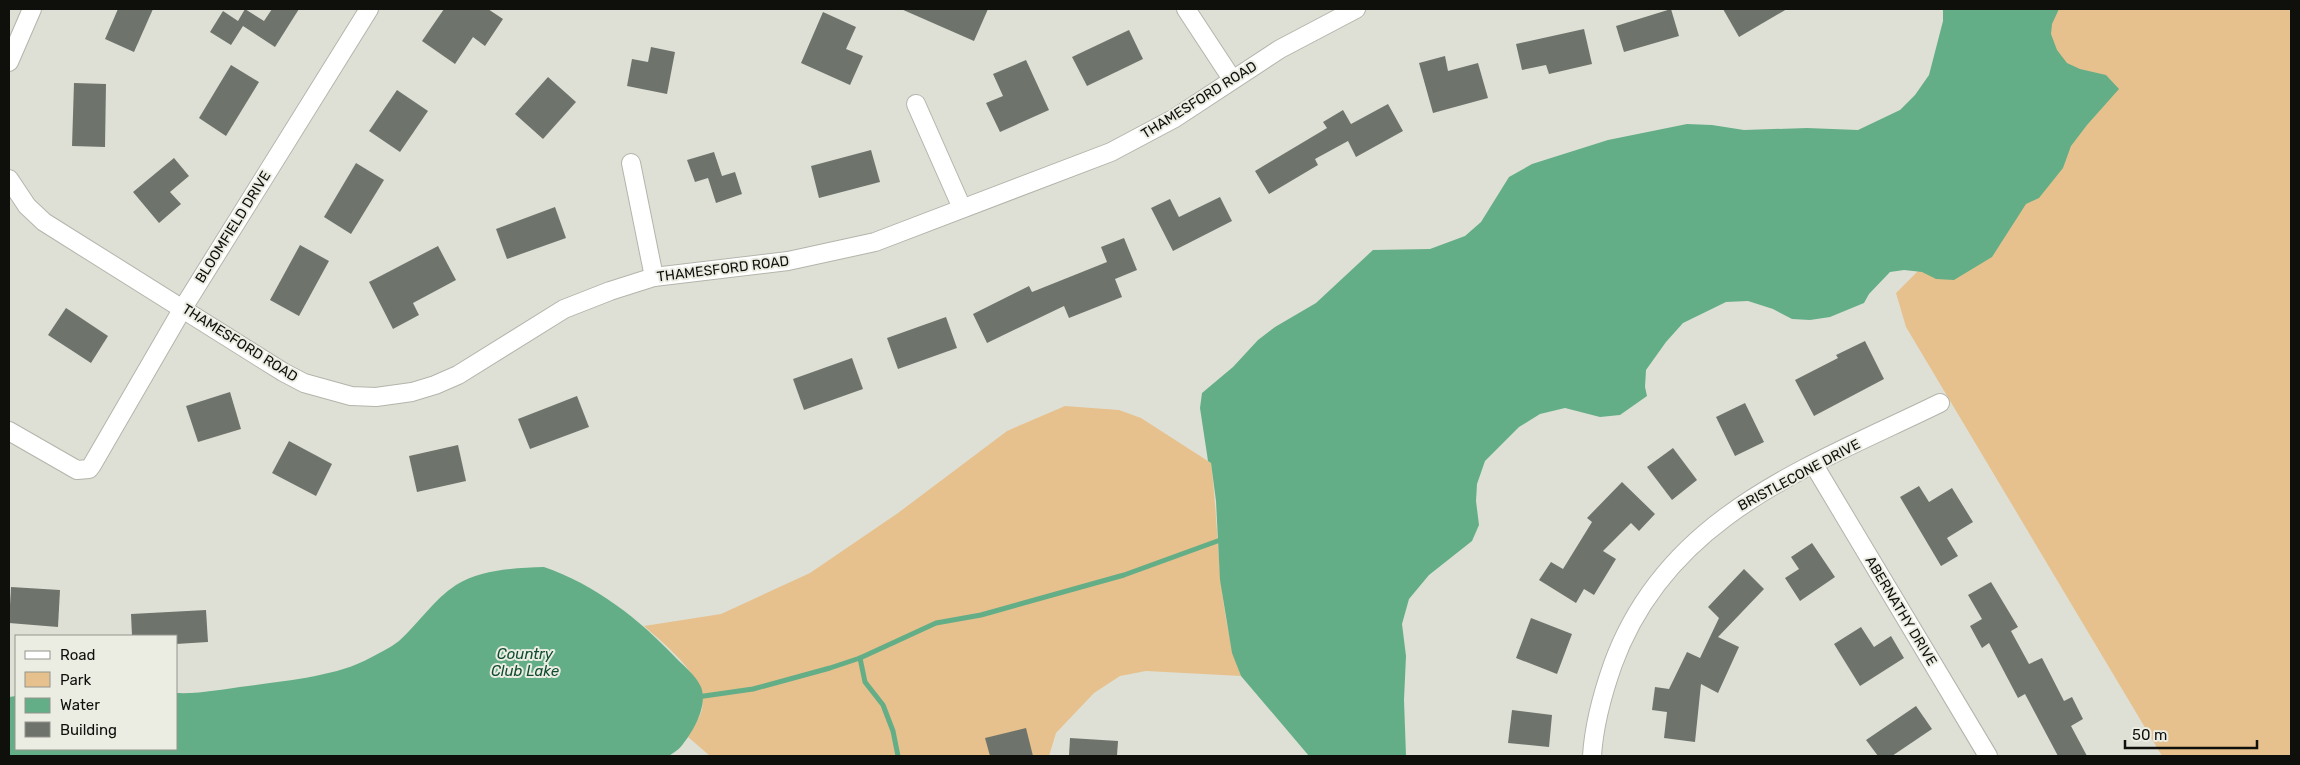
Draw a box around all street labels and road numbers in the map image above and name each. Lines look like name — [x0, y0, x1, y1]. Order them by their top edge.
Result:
street label: THAMESFORD ROAD — [1138, 58, 1260, 142]
street label: BLOOMFIELD DRIVE — [192, 168, 274, 286]
street label: THAMESFORD ROAD — [656, 252, 790, 286]
street label: THAMESFORD ROAD — [179, 301, 301, 385]
street label: BRISTLECONE DRIVE — [1735, 436, 1863, 514]
street label: ABERNATHY DRIVE — [1862, 553, 1940, 669]

